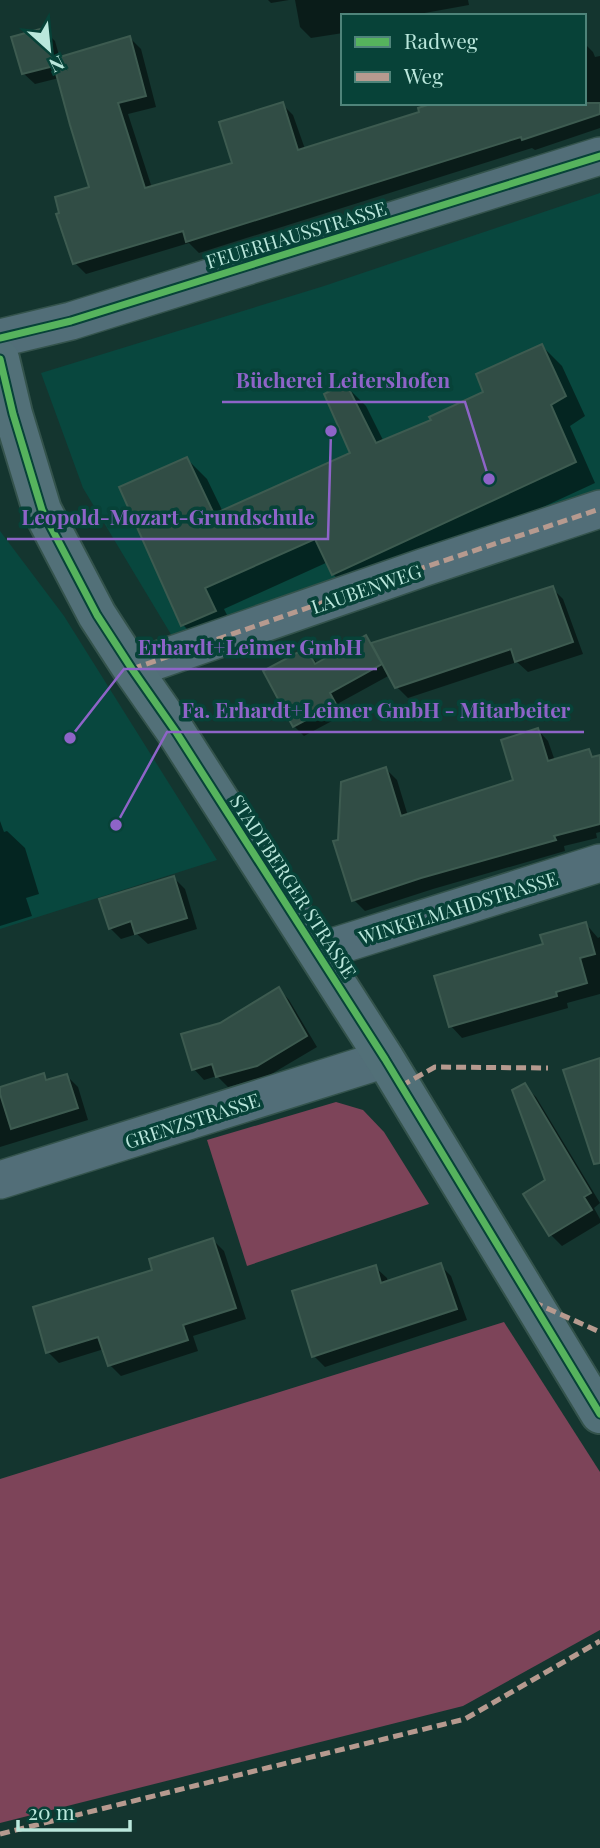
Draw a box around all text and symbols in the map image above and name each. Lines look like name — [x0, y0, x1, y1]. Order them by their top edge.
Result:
north arrow — [14, 14, 84, 84]
legend — [341, 14, 586, 105]
text: Radweg — [404, 26, 478, 54]
text: N — [45, 50, 69, 80]
text: Weg — [403, 61, 443, 89]
street label: FEUERHAUSSTRASSE — [203, 194, 389, 274]
callout: Bücherei Leitershofen — [222, 360, 465, 402]
text: Bücherei Leitershofen — [236, 365, 450, 393]
callout: Leopold-Mozart-Grundschule — [7, 497, 328, 539]
text: Leopold-Mozart-Grundschule — [21, 502, 315, 530]
street label: LAUBENWEG — [307, 557, 425, 619]
callout: Erhardt+Leimer GmbH — [124, 627, 377, 669]
text: Erhardt+Leimer GmbH — [138, 632, 363, 660]
callout: Fa. Erhardt+Leimer GmbH - Mitarbeiter — [167, 690, 584, 732]
text: Fa. Erhardt+Leimer GmbH - Mitarbeiter — [182, 695, 571, 723]
street label: STADTBERGER STRASSE — [225, 789, 363, 983]
street label: WINKELMAHDSTRASSE — [354, 864, 561, 950]
street label: GRENZSTRASSE — [121, 1086, 263, 1154]
scale bar — [18, 1788, 130, 1832]
text: 20 m — [28, 1797, 75, 1825]

